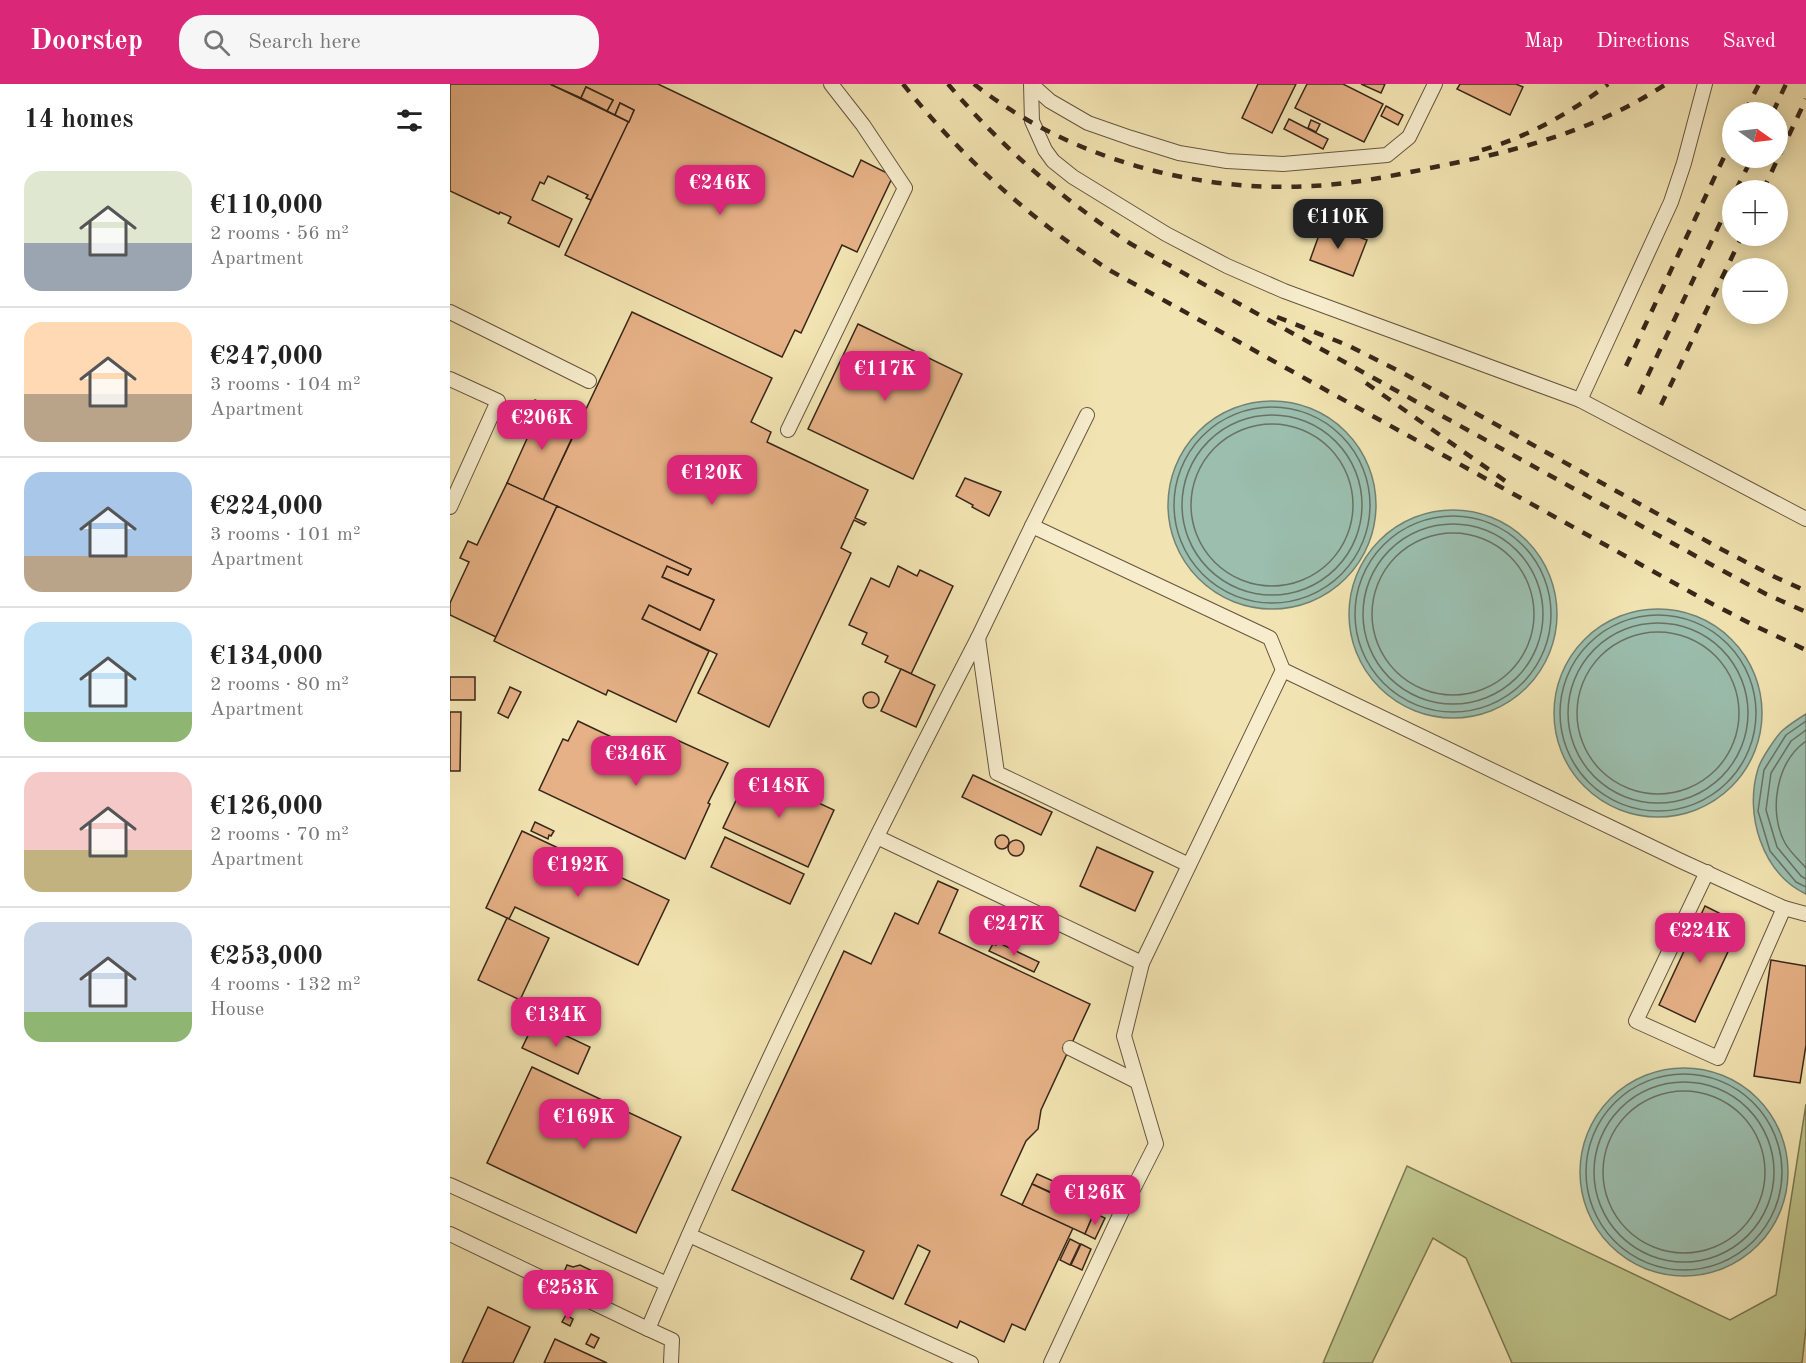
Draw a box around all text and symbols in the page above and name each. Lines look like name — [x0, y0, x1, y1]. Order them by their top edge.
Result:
search box — [179, 15, 599, 69]
icon: search — [200, 26, 233, 59]
text: Doorstep — [30, 28, 143, 56]
text: Search here — [248, 31, 361, 53]
text: Map — [1524, 31, 1563, 52]
text: Directions — [1596, 31, 1690, 52]
text: Saved — [1723, 31, 1776, 52]
north arrow — [1722, 102, 1788, 168]
map controls — [1722, 102, 1788, 324]
icon: filters — [393, 104, 426, 137]
text: 14 homes — [24, 107, 133, 133]
pin: €246K — [678, 165, 762, 216]
text: €246K — [689, 174, 751, 194]
button: + — [1722, 180, 1788, 246]
text: €110,000 — [210, 193, 323, 219]
icon: home — [72, 195, 144, 267]
pin: €110K — [1296, 199, 1380, 250]
text: €110K — [1307, 208, 1369, 228]
text: 2 rooms · 56 m² — [210, 224, 349, 244]
text: Apartment — [210, 249, 304, 269]
button: − — [1722, 258, 1788, 324]
text: €247,000 — [210, 344, 323, 370]
icon: home — [72, 346, 144, 418]
pin: €117K — [843, 351, 927, 402]
text: €117K — [854, 360, 916, 380]
text: 3 rooms · 104 m² — [210, 375, 360, 395]
text: Apartment — [210, 400, 304, 420]
pin: €206K — [500, 400, 584, 451]
text: €206K — [511, 409, 573, 429]
pin: €120K — [670, 455, 754, 506]
text: €120K — [681, 464, 743, 484]
text: €224,000 — [210, 494, 323, 520]
icon: home — [72, 496, 144, 568]
text: 3 rooms · 101 m² — [210, 525, 360, 545]
text: Apartment — [210, 550, 304, 570]
text: €134,000 — [210, 644, 323, 670]
icon: home — [72, 646, 144, 718]
text: 2 rooms · 80 m² — [210, 675, 349, 695]
text: Apartment — [210, 700, 304, 720]
pin: €346K — [594, 736, 678, 787]
text: €346K — [605, 745, 667, 765]
pin: €148K — [737, 768, 821, 819]
text: €148K — [748, 777, 810, 797]
text: €126,000 — [210, 794, 323, 820]
icon: home — [72, 796, 144, 868]
text: 2 rooms · 70 m² — [210, 825, 349, 845]
pin: €192K — [536, 847, 620, 898]
text: Apartment — [210, 850, 304, 870]
text: €192K — [547, 856, 609, 876]
pin: €247K — [972, 906, 1056, 957]
pin: €224K — [1658, 913, 1742, 964]
text: €247K — [983, 915, 1045, 935]
text: €224K — [1669, 922, 1731, 942]
text: €253,000 — [210, 944, 323, 970]
icon: home — [72, 946, 144, 1018]
text: 4 rooms · 132 m² — [210, 975, 360, 995]
pin: €134K — [514, 997, 598, 1048]
text: House — [210, 1000, 264, 1020]
text: €134K — [525, 1006, 587, 1026]
pin: €169K — [542, 1099, 626, 1150]
text: €169K — [553, 1108, 615, 1128]
pin: €126K — [1053, 1175, 1137, 1226]
text: €126K — [1064, 1184, 1126, 1204]
pin: €253K — [526, 1270, 610, 1321]
text: €253K — [537, 1279, 599, 1299]

